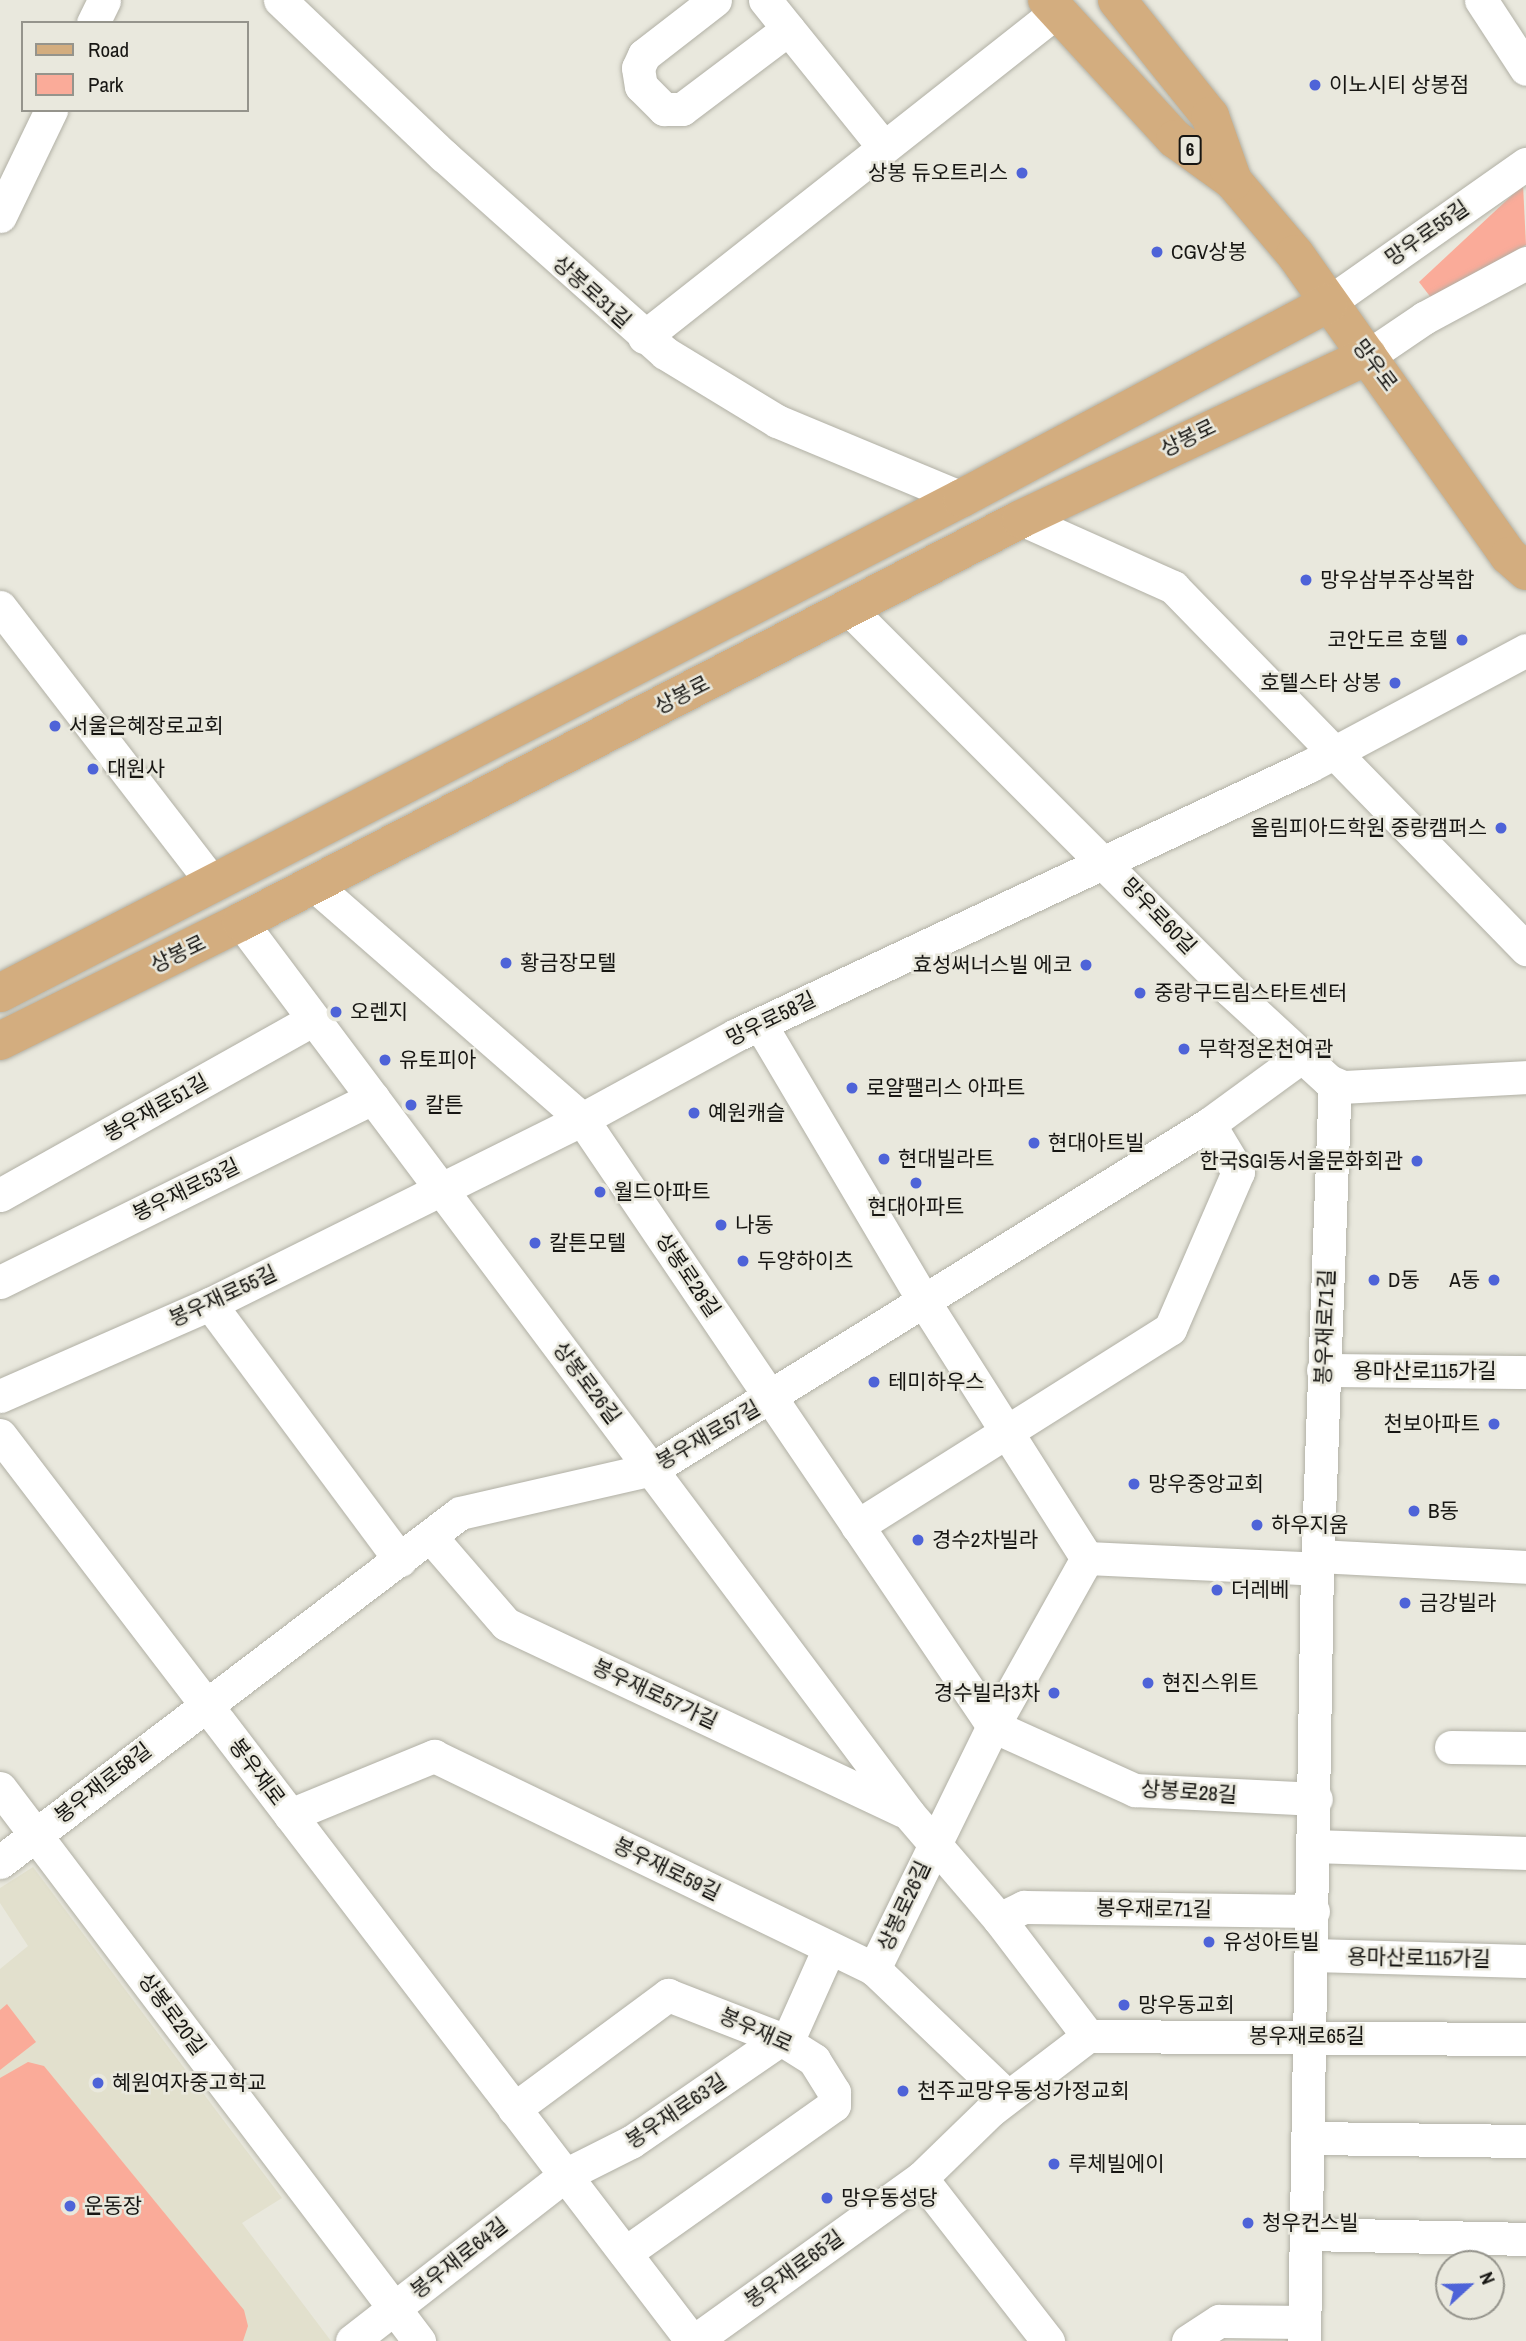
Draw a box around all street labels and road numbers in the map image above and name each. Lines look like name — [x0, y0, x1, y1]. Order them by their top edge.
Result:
road number: 6 — [1178, 134, 1202, 166]
street label: 망우로55길 — [1380, 195, 1474, 271]
street label: 상봉로31길 — [548, 250, 636, 334]
street label: 망우로 — [1347, 334, 1403, 396]
street label: 상봉로 — [1156, 414, 1220, 462]
street label: 상봉로 — [650, 671, 714, 719]
street label: 망우로60길 — [1116, 873, 1202, 959]
street label: 상봉로 — [146, 930, 210, 978]
street label: 망우로58길 — [722, 987, 820, 1051]
street label: 봉우재로51길 — [99, 1069, 213, 1147]
street label: 봉우재로53길 — [128, 1153, 244, 1227]
street label: 상봉로28길 — [651, 1228, 725, 1322]
street label: 봉우재로55길 — [165, 1260, 281, 1332]
street label: 봉우재로71길 — [1310, 1269, 1340, 1385]
street label: 상봉로26길 — [548, 1337, 626, 1429]
street label: 용마산로115가길 — [1353, 1358, 1497, 1384]
street label: 봉우재로57길 — [652, 1395, 764, 1475]
street label: 봉우재로57가길 — [588, 1654, 722, 1734]
street label: 봉우재로 — [224, 1734, 290, 1810]
street label: 봉우재로58길 — [50, 1737, 156, 1829]
street label: 상봉로28길 — [1140, 1776, 1238, 1808]
street label: 봉우재로59길 — [609, 1832, 725, 1906]
street label: 상봉로26길 — [872, 1857, 936, 1955]
street label: 봉우재로71길 — [1096, 1895, 1212, 1923]
street label: 용마산로115가길 — [1347, 1944, 1491, 1972]
street label: 상봉로20길 — [133, 1968, 211, 2060]
street label: 봉우재로 — [716, 2003, 796, 2057]
street label: 봉우재로65길 — [1249, 2023, 1365, 2049]
street label: 봉우재로63길 — [621, 2068, 731, 2154]
street label: 봉우재로64길 — [406, 2212, 512, 2304]
street label: 봉우재로65길 — [740, 2225, 848, 2313]

